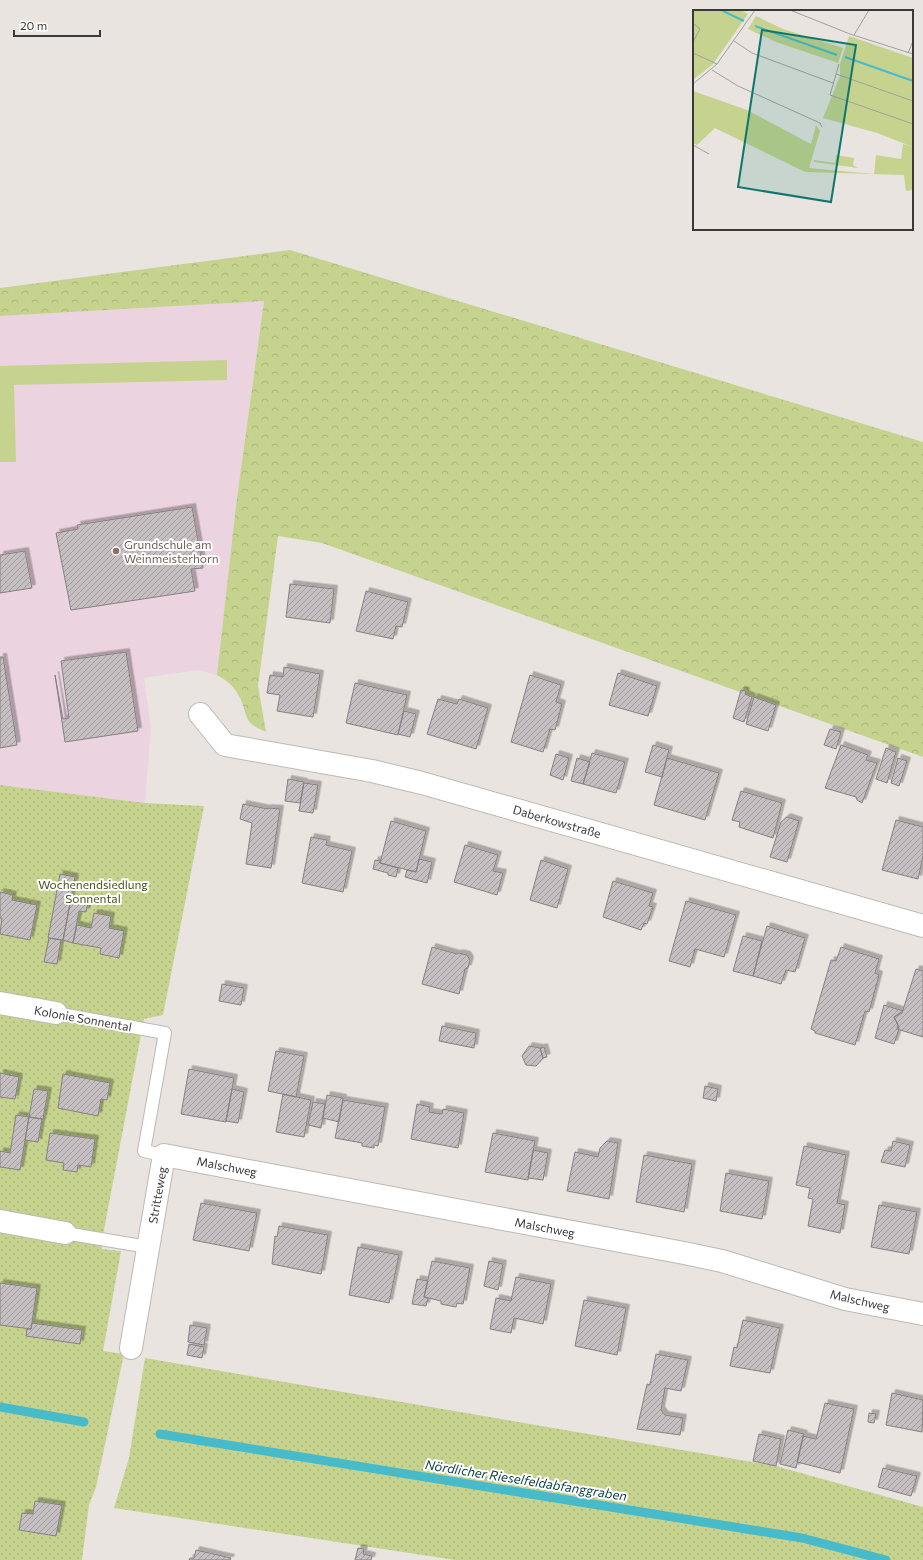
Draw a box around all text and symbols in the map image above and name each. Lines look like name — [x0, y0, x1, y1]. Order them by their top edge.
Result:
inset map — [693, 10, 913, 230]
scale bar — [14, 12, 100, 38]
text: 20 m — [20, 18, 47, 32]
place label: Grundschule am Weinmeisterhorn — [124, 537, 219, 565]
marker: Grundschule am Weinmeisterhorn — [111, 546, 121, 556]
street label: Daberkowstraße — [511, 802, 603, 840]
park label: Wochenendsiedlung Sonnental — [38, 877, 148, 905]
street label: Kolonie Sonnental — [33, 1003, 133, 1033]
street label: Malschweg — [196, 1153, 259, 1179]
street label: Stritteweg — [145, 1165, 169, 1225]
street label: Malschweg — [514, 1214, 577, 1240]
street label: Malschweg — [829, 1286, 892, 1314]
water label: Nördlicher Rieselfeldabfanggraben — [424, 1456, 628, 1504]

